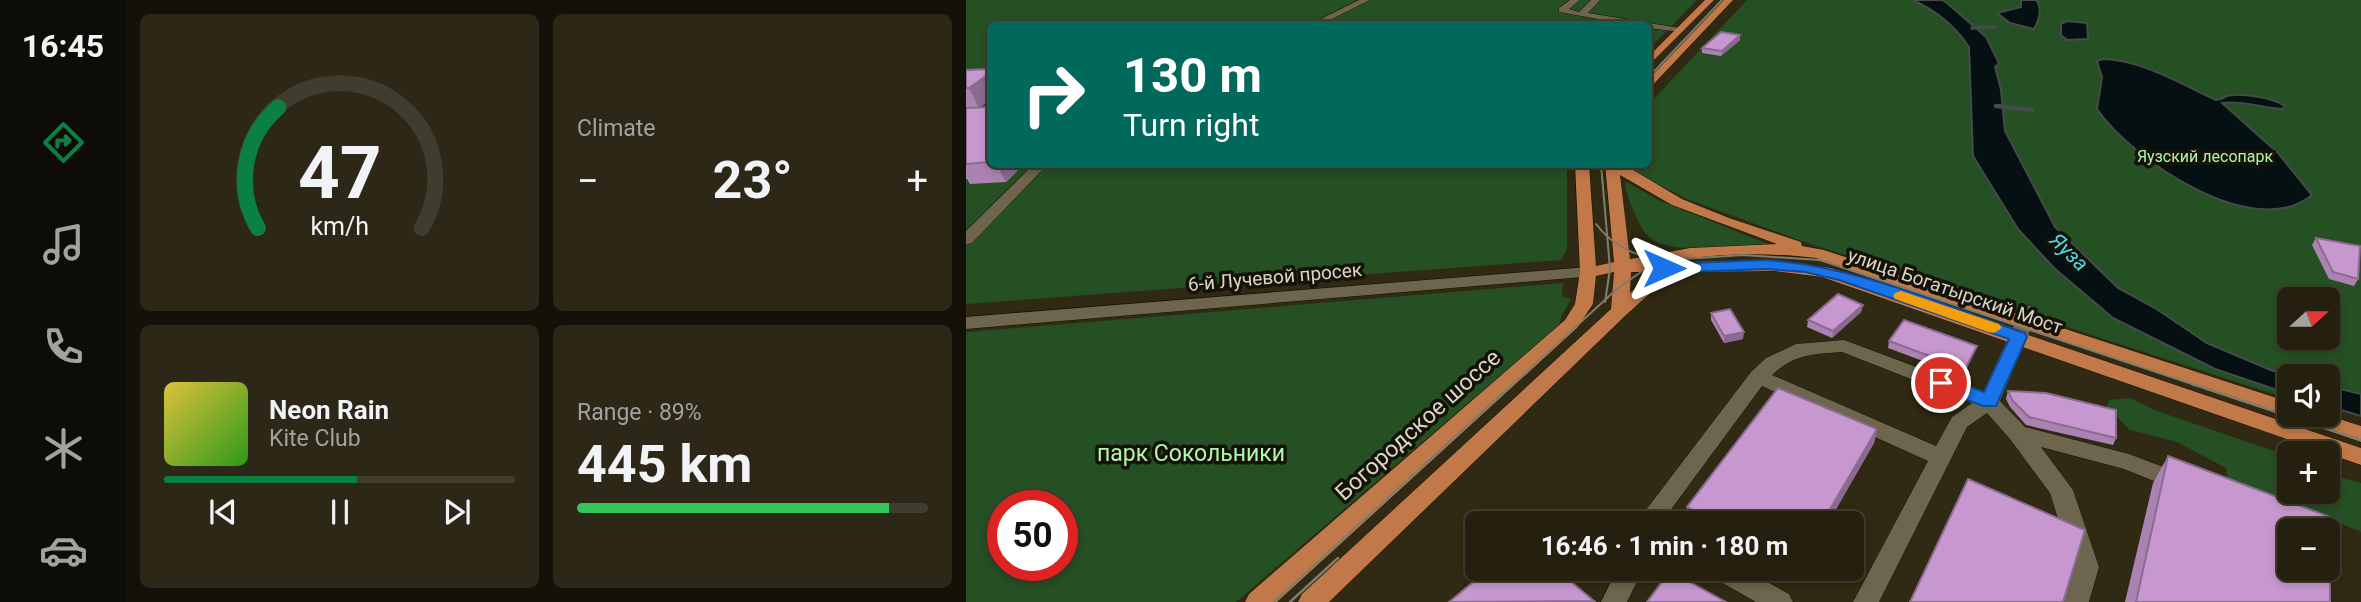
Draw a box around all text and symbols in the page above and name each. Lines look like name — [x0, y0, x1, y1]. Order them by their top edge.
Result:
text: 16:45 — [22, 27, 104, 65]
text: 130 m — [1123, 47, 1262, 104]
icon: right — [1008, 49, 1099, 140]
text: Turn right — [1123, 106, 1259, 144]
text: Climate — [577, 115, 656, 142]
icon: directions — [39, 118, 88, 167]
text: 47 — [298, 131, 381, 217]
park label: Яузский лесопарк — [2137, 147, 2273, 166]
text: 23° — [713, 150, 793, 211]
text: − — [577, 159, 599, 203]
text: + — [906, 159, 928, 203]
text: km/h — [310, 212, 369, 241]
icon: music — [39, 220, 88, 269]
water label: Яуза — [2044, 227, 2093, 276]
position arrow — [1627, 231, 1701, 305]
street label: улица Богатырский Мост — [1845, 243, 2065, 339]
street label: 6-й Лучевой просек — [1187, 258, 1364, 296]
north arrow — [2277, 287, 2340, 350]
map controls — [2277, 287, 2340, 581]
icon: phone — [39, 322, 88, 371]
street label: Богородское шоссе — [1330, 344, 1506, 506]
pin — [1911, 353, 1971, 413]
icon: arrive — [1922, 364, 1960, 402]
button: sound — [2277, 364, 2340, 427]
text: Neon Rain — [269, 395, 389, 425]
text: Range · 89% — [577, 399, 702, 426]
icon: climate — [39, 424, 88, 473]
text: Kite Club — [269, 425, 361, 452]
text: 445 km — [577, 434, 752, 495]
park label: парк Сокольники — [1097, 440, 1285, 467]
button: + — [2277, 441, 2340, 504]
speed limit sign: 50 — [987, 490, 1078, 581]
icon: previous — [204, 493, 242, 531]
icon: pause — [321, 493, 359, 531]
icon: next — [438, 493, 476, 531]
button: − — [2277, 518, 2340, 581]
icon: car — [39, 526, 88, 575]
text: 16:46 · 1 min · 180 m — [1541, 531, 1788, 561]

